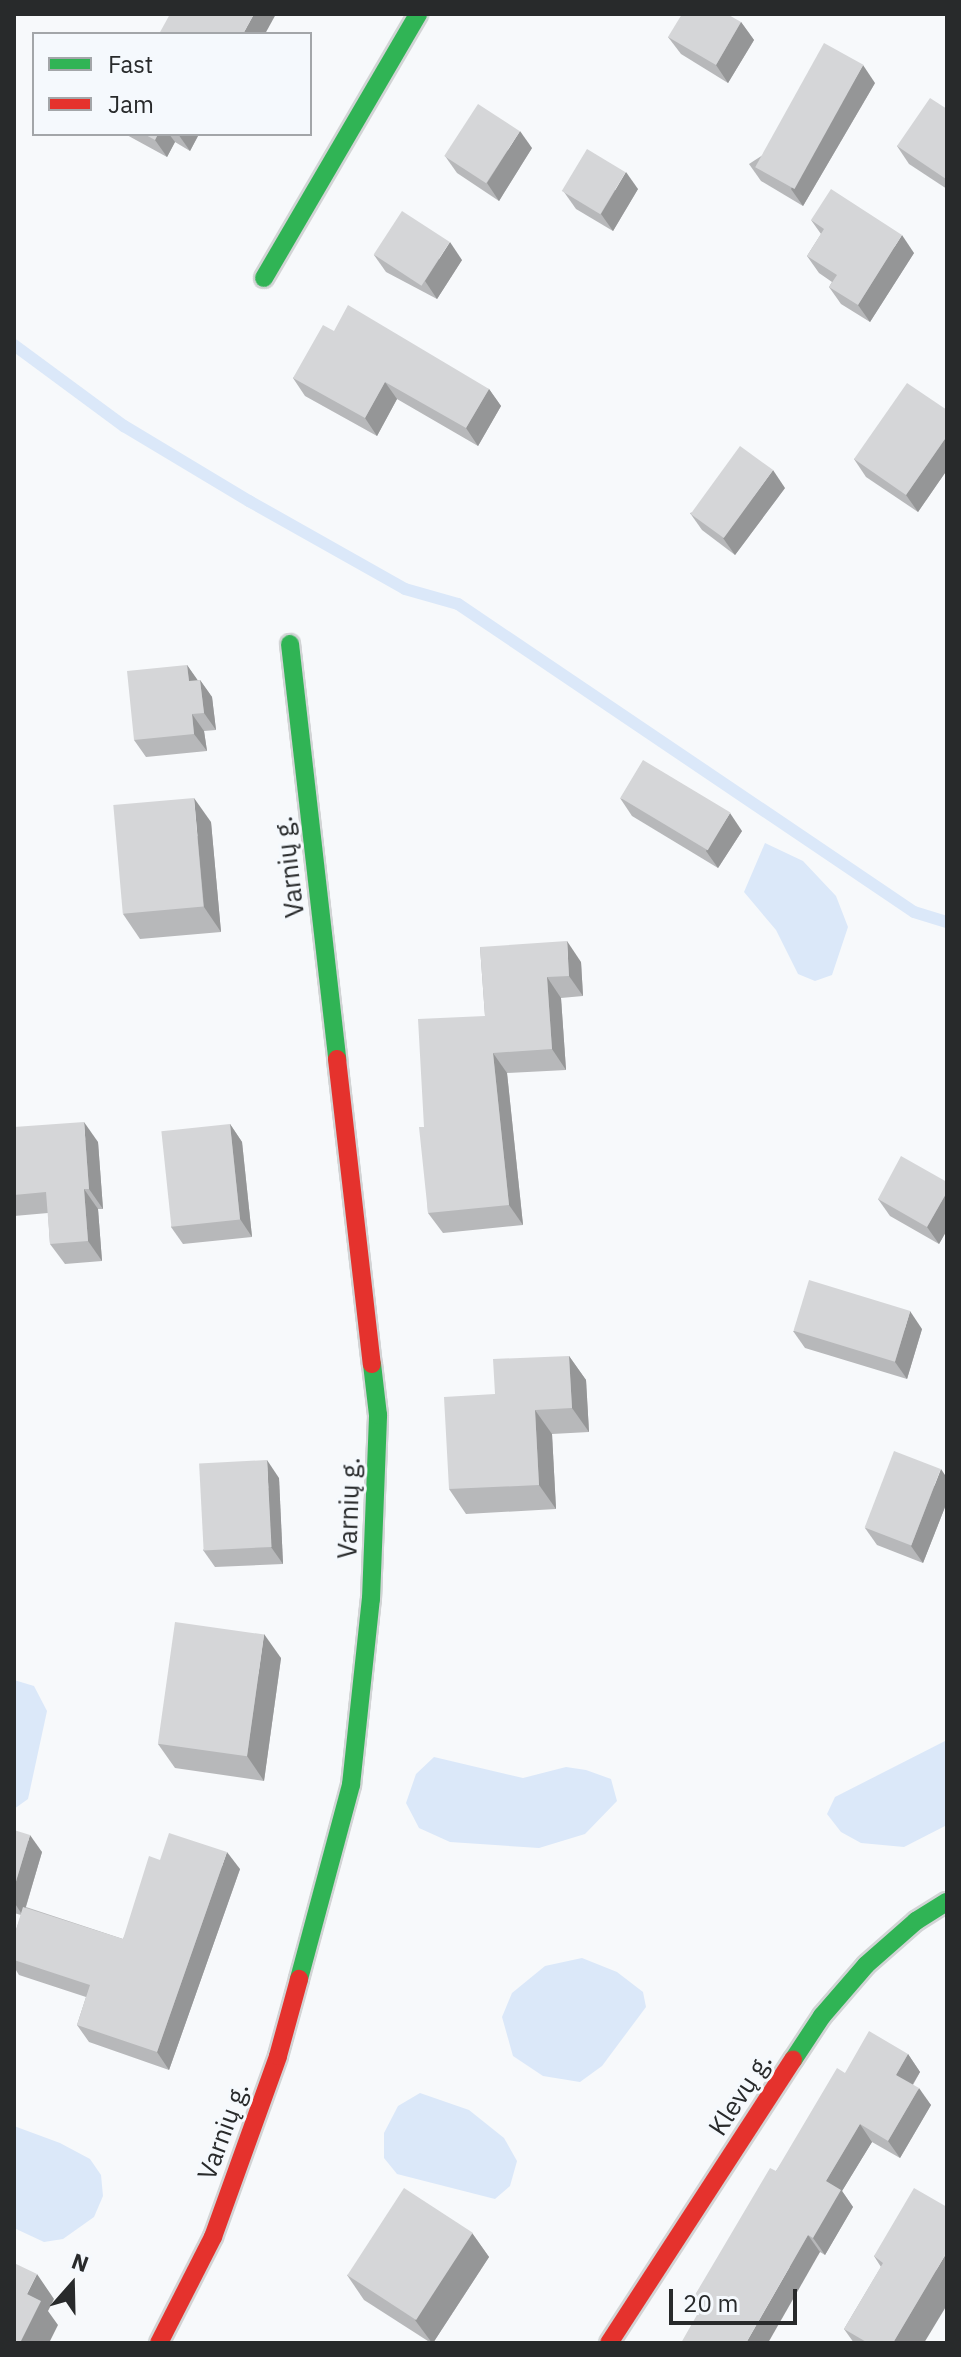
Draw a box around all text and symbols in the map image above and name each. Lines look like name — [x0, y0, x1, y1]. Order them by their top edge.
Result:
legend — [32, 32, 312, 136]
text: Fast — [108, 48, 153, 80]
text: Jam — [108, 88, 154, 120]
street label: Varnių g. — [267, 815, 311, 919]
street label: Varnių g. — [332, 1457, 366, 1559]
street label: Klevų g. — [702, 2047, 778, 2141]
street label: Varnių g. — [191, 2078, 255, 2184]
north arrow — [32, 2245, 112, 2325]
text: N — [68, 2246, 93, 2278]
scale bar — [673, 2273, 801, 2323]
text: 20 m — [683, 2287, 738, 2319]

